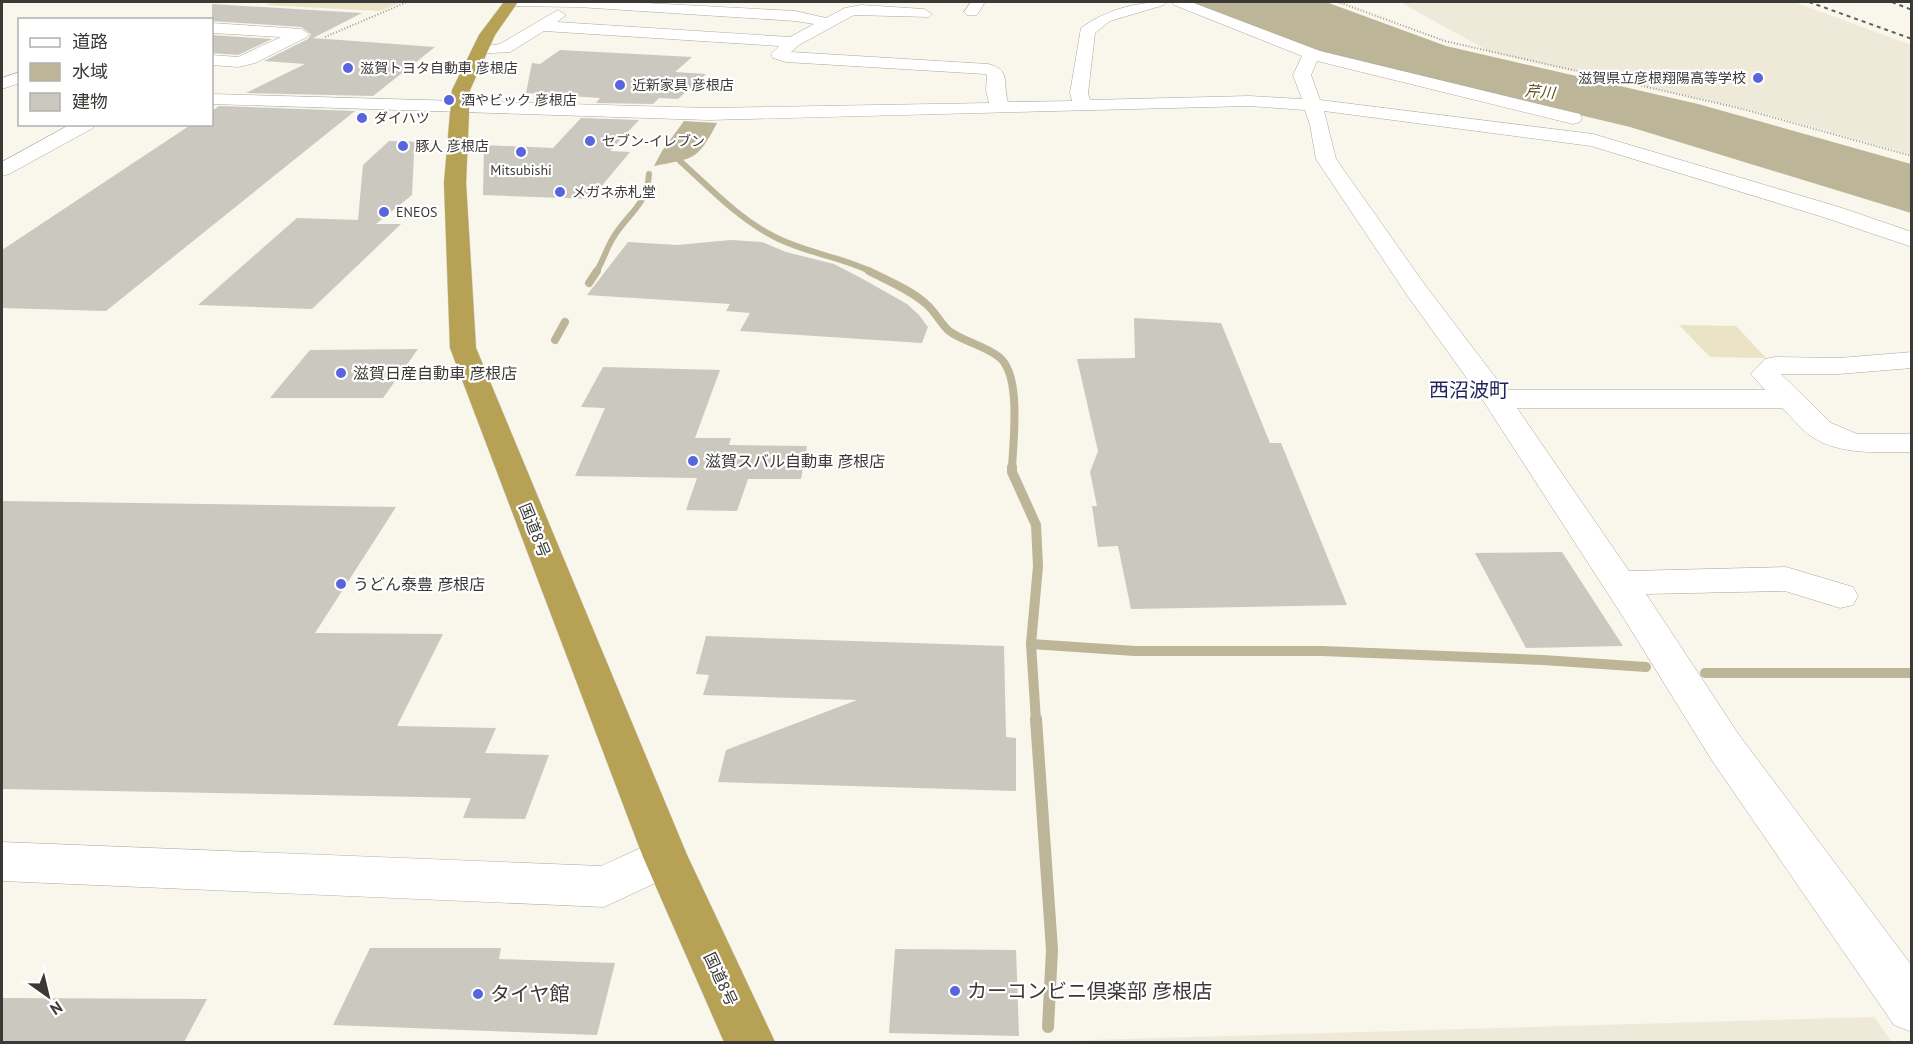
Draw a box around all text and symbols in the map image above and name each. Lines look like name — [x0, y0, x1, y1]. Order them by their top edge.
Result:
legend — [18, 18, 213, 126]
text: 道路 — [72, 30, 108, 53]
place label: 滋賀トヨタ自動車 彦根店 — [360, 59, 518, 77]
text: 水域 — [72, 60, 108, 83]
marker: 滋賀トヨタ自動車 彦根店 — [341, 61, 355, 75]
place label: 滋賀県立彦根翔陽高等学校 — [1578, 69, 1746, 87]
marker: 滋賀県立彦根翔陽高等学校 — [1751, 71, 1765, 85]
place label: 近新家具 彦根店 — [632, 76, 734, 94]
marker: 近新家具 彦根店 — [613, 78, 627, 92]
water label: 芹川 — [1524, 81, 1558, 102]
text: 建物 — [72, 90, 108, 113]
place label: 酒やビック 彦根店 — [461, 91, 577, 109]
marker: 酒やビック 彦根店 — [442, 93, 456, 107]
place label: ダイハツ — [374, 109, 430, 127]
marker: ダイハツ — [355, 111, 369, 125]
place label: セブン-イレブン — [602, 132, 705, 150]
marker: セブン-イレブン — [583, 134, 597, 148]
place label: 豚人 彦根店 — [415, 137, 489, 155]
marker: 豚人 彦根店 — [396, 139, 410, 153]
marker: Mitsubishi — [514, 145, 528, 159]
place label: Mitsubishi — [490, 161, 552, 179]
place label: メガネ赤札堂 — [572, 183, 656, 201]
marker: メガネ赤札堂 — [553, 185, 567, 199]
place label: ENEOS — [396, 203, 437, 221]
marker: ENEOS — [377, 205, 391, 219]
place label: 滋賀日産自動車 彦根店 — [353, 363, 517, 383]
marker: 滋賀日産自動車 彦根店 — [334, 366, 348, 380]
district label: 西沼波町 — [1429, 377, 1509, 403]
place label: 滋賀スバル自動車 彦根店 — [705, 451, 885, 471]
marker: 滋賀スバル自動車 彦根店 — [686, 454, 700, 468]
street label: 国道8号 — [515, 500, 555, 560]
place label: うどん泰豊 彦根店 — [353, 574, 485, 594]
marker: うどん泰豊 彦根店 — [334, 577, 348, 591]
street label: 国道8号 — [700, 949, 742, 1009]
north arrow — [18, 966, 78, 1026]
place label: カーコンビニ倶楽部 彦根店 — [967, 978, 1212, 1004]
place label: タイヤ館 — [490, 981, 569, 1007]
marker: カーコンビニ倶楽部 彦根店 — [948, 984, 962, 998]
marker: タイヤ館 — [471, 987, 485, 1001]
text: N — [46, 997, 66, 1020]

